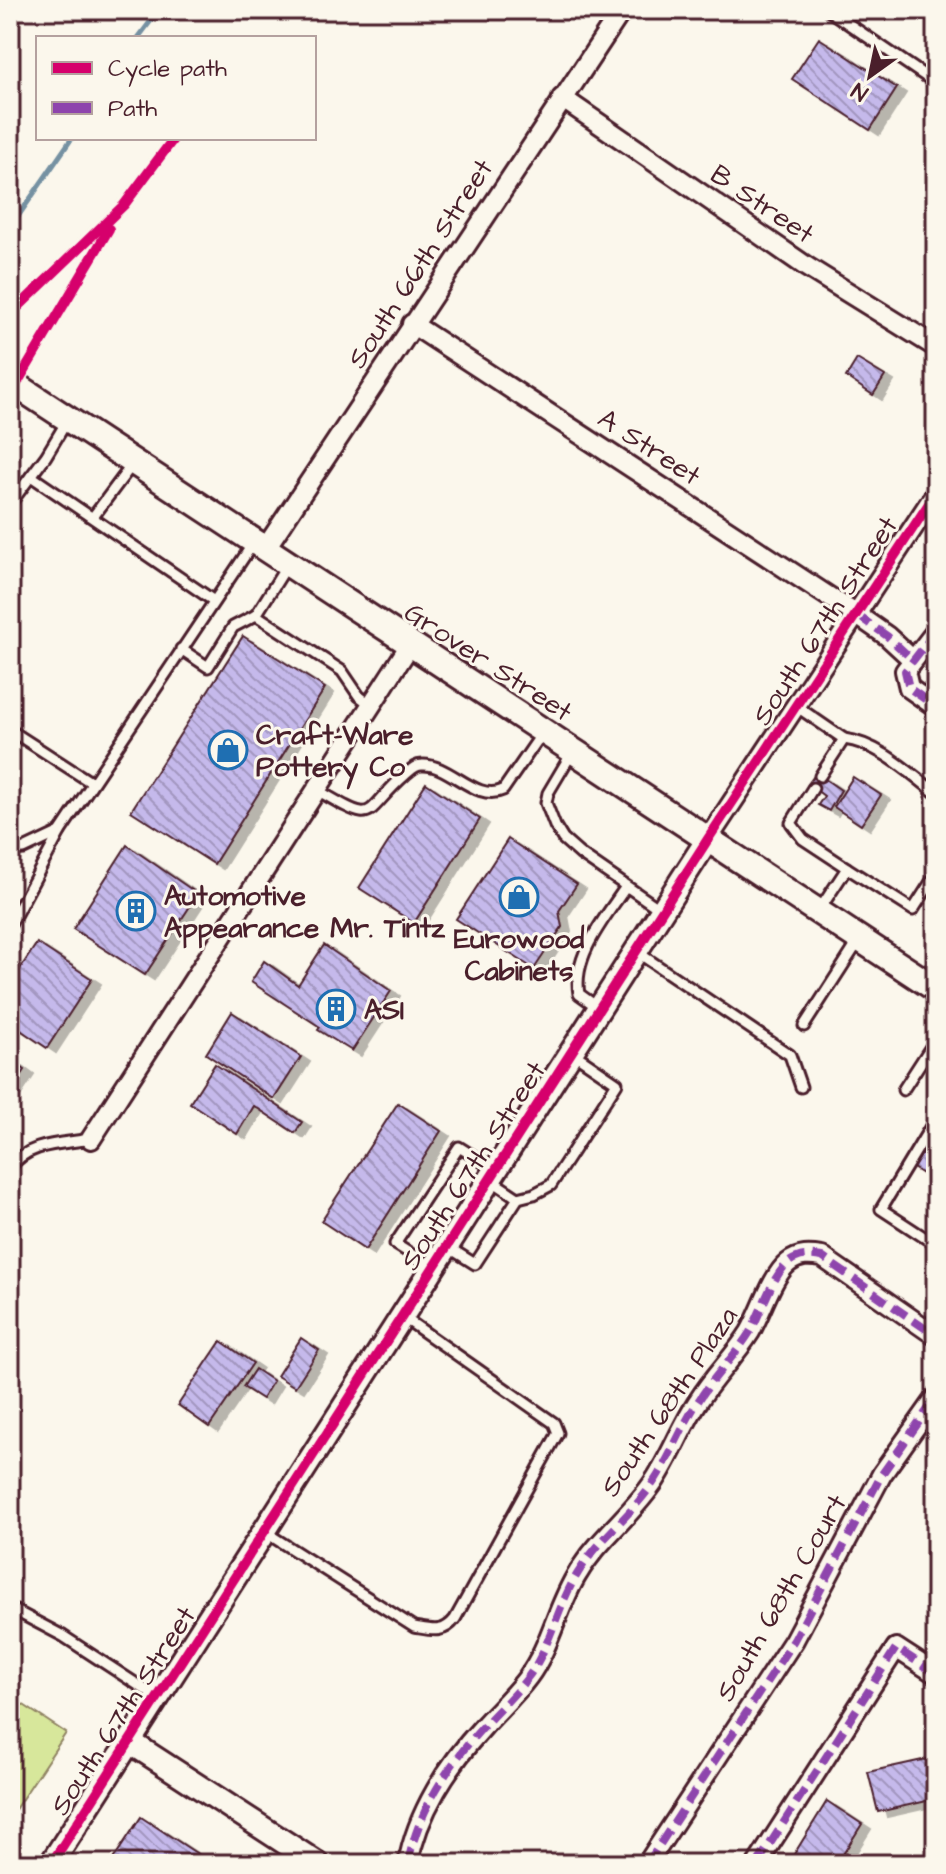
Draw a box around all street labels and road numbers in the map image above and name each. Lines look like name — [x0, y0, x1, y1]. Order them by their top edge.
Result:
street label: South 66th Street — [338, 151, 503, 376]
street label: B Street — [703, 155, 822, 254]
street label: A Street — [590, 399, 709, 495]
street label: South 67th Street — [743, 508, 908, 733]
street label: Grover Street — [397, 593, 580, 732]
street label: South 67th Street — [391, 1053, 556, 1278]
street label: South 68th Plaza — [591, 1299, 747, 1504]
street label: South 68th Court — [706, 1487, 857, 1708]
street label: South 67th Street — [41, 1598, 206, 1823]

